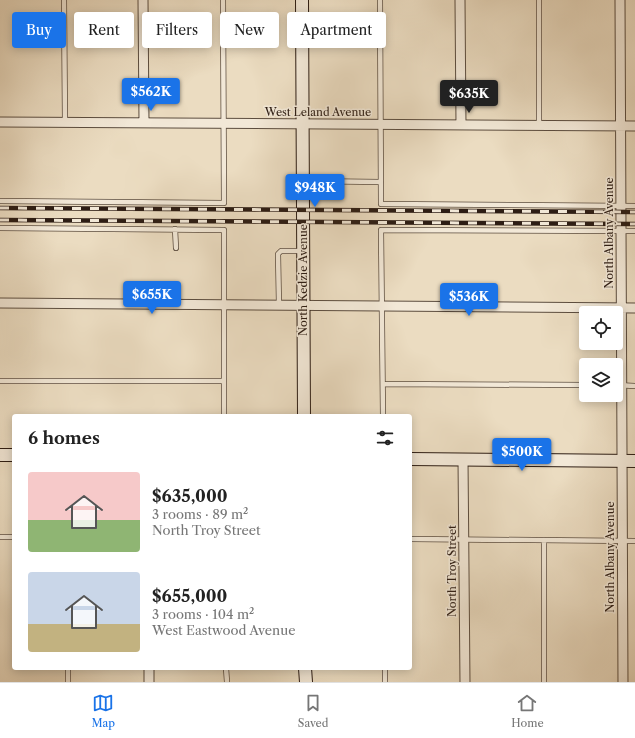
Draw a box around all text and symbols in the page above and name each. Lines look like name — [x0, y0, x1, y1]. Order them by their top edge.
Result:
chip: Buy — [12, 12, 66, 48]
chip: Rent — [74, 12, 134, 48]
chip: Filters — [142, 12, 212, 48]
chip: New — [220, 12, 279, 48]
chip: Apartment — [287, 12, 386, 48]
pin: $562K — [123, 78, 179, 112]
pin: $635K — [441, 80, 497, 114]
text: $562K — [131, 83, 171, 99]
text: $635K — [449, 85, 489, 101]
street label: West Leland Avenue — [264, 105, 371, 119]
pin: $948K — [287, 174, 343, 208]
street label: North Albany Avenue — [602, 177, 616, 289]
text: $948K — [294, 179, 336, 195]
street label: North Kedzie Avenue — [296, 224, 310, 336]
pin: $655K — [124, 281, 180, 315]
pin: $536K — [441, 283, 497, 317]
text: $655K — [132, 286, 172, 302]
text: $536K — [449, 288, 489, 304]
map controls — [579, 306, 623, 402]
button: locate — [579, 306, 623, 350]
button: layers — [579, 358, 623, 402]
icon: filters — [374, 427, 396, 449]
text: 6 homes — [28, 428, 100, 448]
pin: $500K — [494, 438, 550, 472]
text: $500K — [501, 443, 543, 459]
text: $635,000 — [152, 486, 228, 506]
icon: home — [60, 488, 108, 536]
street label: North Albany Avenue — [603, 501, 617, 613]
text: 3 rooms · 89 m² — [152, 506, 248, 522]
text: North Troy Street — [152, 522, 261, 538]
street label: North Troy Street — [445, 525, 459, 617]
text: $655,000 — [152, 586, 227, 606]
icon: home — [60, 588, 108, 636]
text: 3 rooms · 104 m² — [152, 606, 254, 622]
text: West Eastwood Avenue — [152, 622, 296, 638]
tab: Map — [91, 692, 115, 730]
tab: Saved — [298, 692, 328, 730]
tab: Home — [511, 692, 544, 730]

